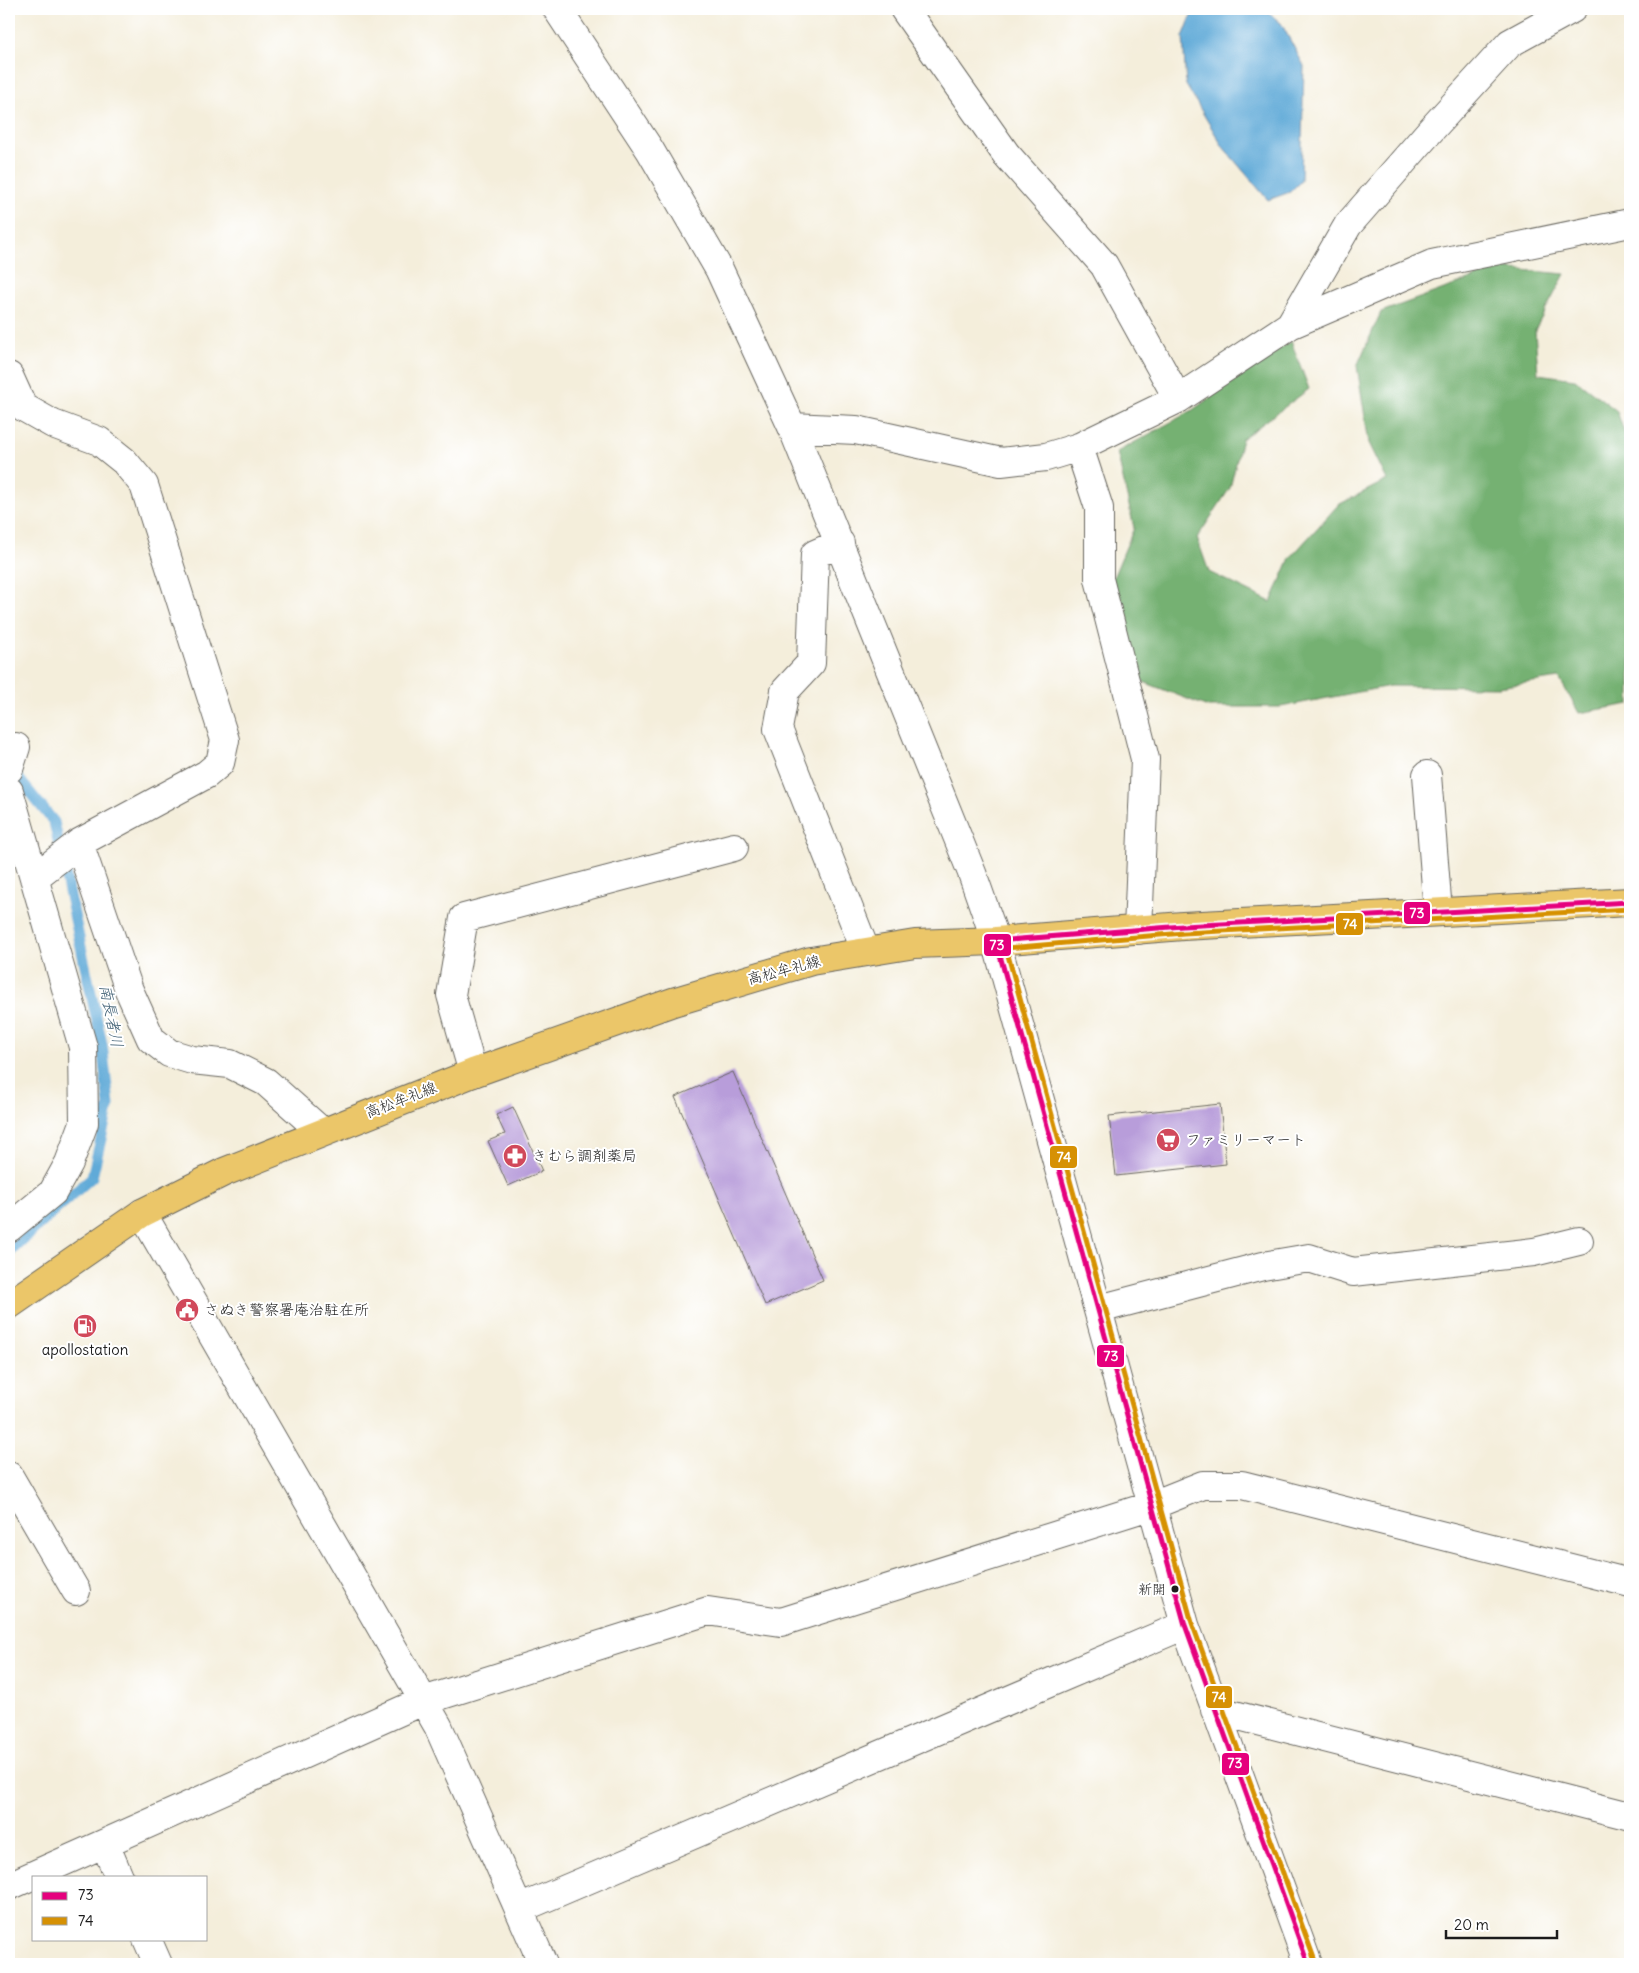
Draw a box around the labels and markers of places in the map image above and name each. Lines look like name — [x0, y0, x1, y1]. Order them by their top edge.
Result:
supermarket icon: ファミリーマート — [1155, 1127, 1181, 1153]
place label: ファミリーマート — [1186, 1130, 1306, 1149]
pharmacy icon: きむら調剤薬局 — [502, 1143, 528, 1169]
place label: きむら調剤薬局 — [532, 1146, 637, 1165]
public building icon: さぬき警察署庵治駐在所 — [174, 1297, 200, 1323]
place label: さぬき警察署庵治駐在所 — [204, 1300, 369, 1319]
fuel station icon: apollostation — [72, 1313, 98, 1339]
place label: apollostation — [42, 1340, 129, 1359]
place label: 新開 — [1138, 1580, 1166, 1598]
marker: 新開 — [1170, 1584, 1180, 1594]

